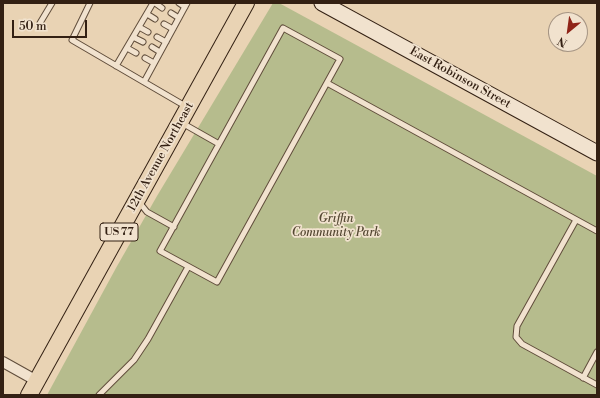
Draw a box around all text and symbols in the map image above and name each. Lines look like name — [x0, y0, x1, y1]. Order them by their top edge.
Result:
scale bar — [14, 12, 89, 38]
north arrow — [548, 12, 588, 52]
text: 50 m — [19, 19, 47, 34]
text: N — [555, 33, 570, 50]
street label: East Robinson Street — [407, 44, 513, 112]
street label: 12th Avenue Northeast — [125, 100, 197, 214]
park label: Griffin Community Park — [292, 212, 380, 240]
road number: US 77 — [100, 223, 138, 241]

